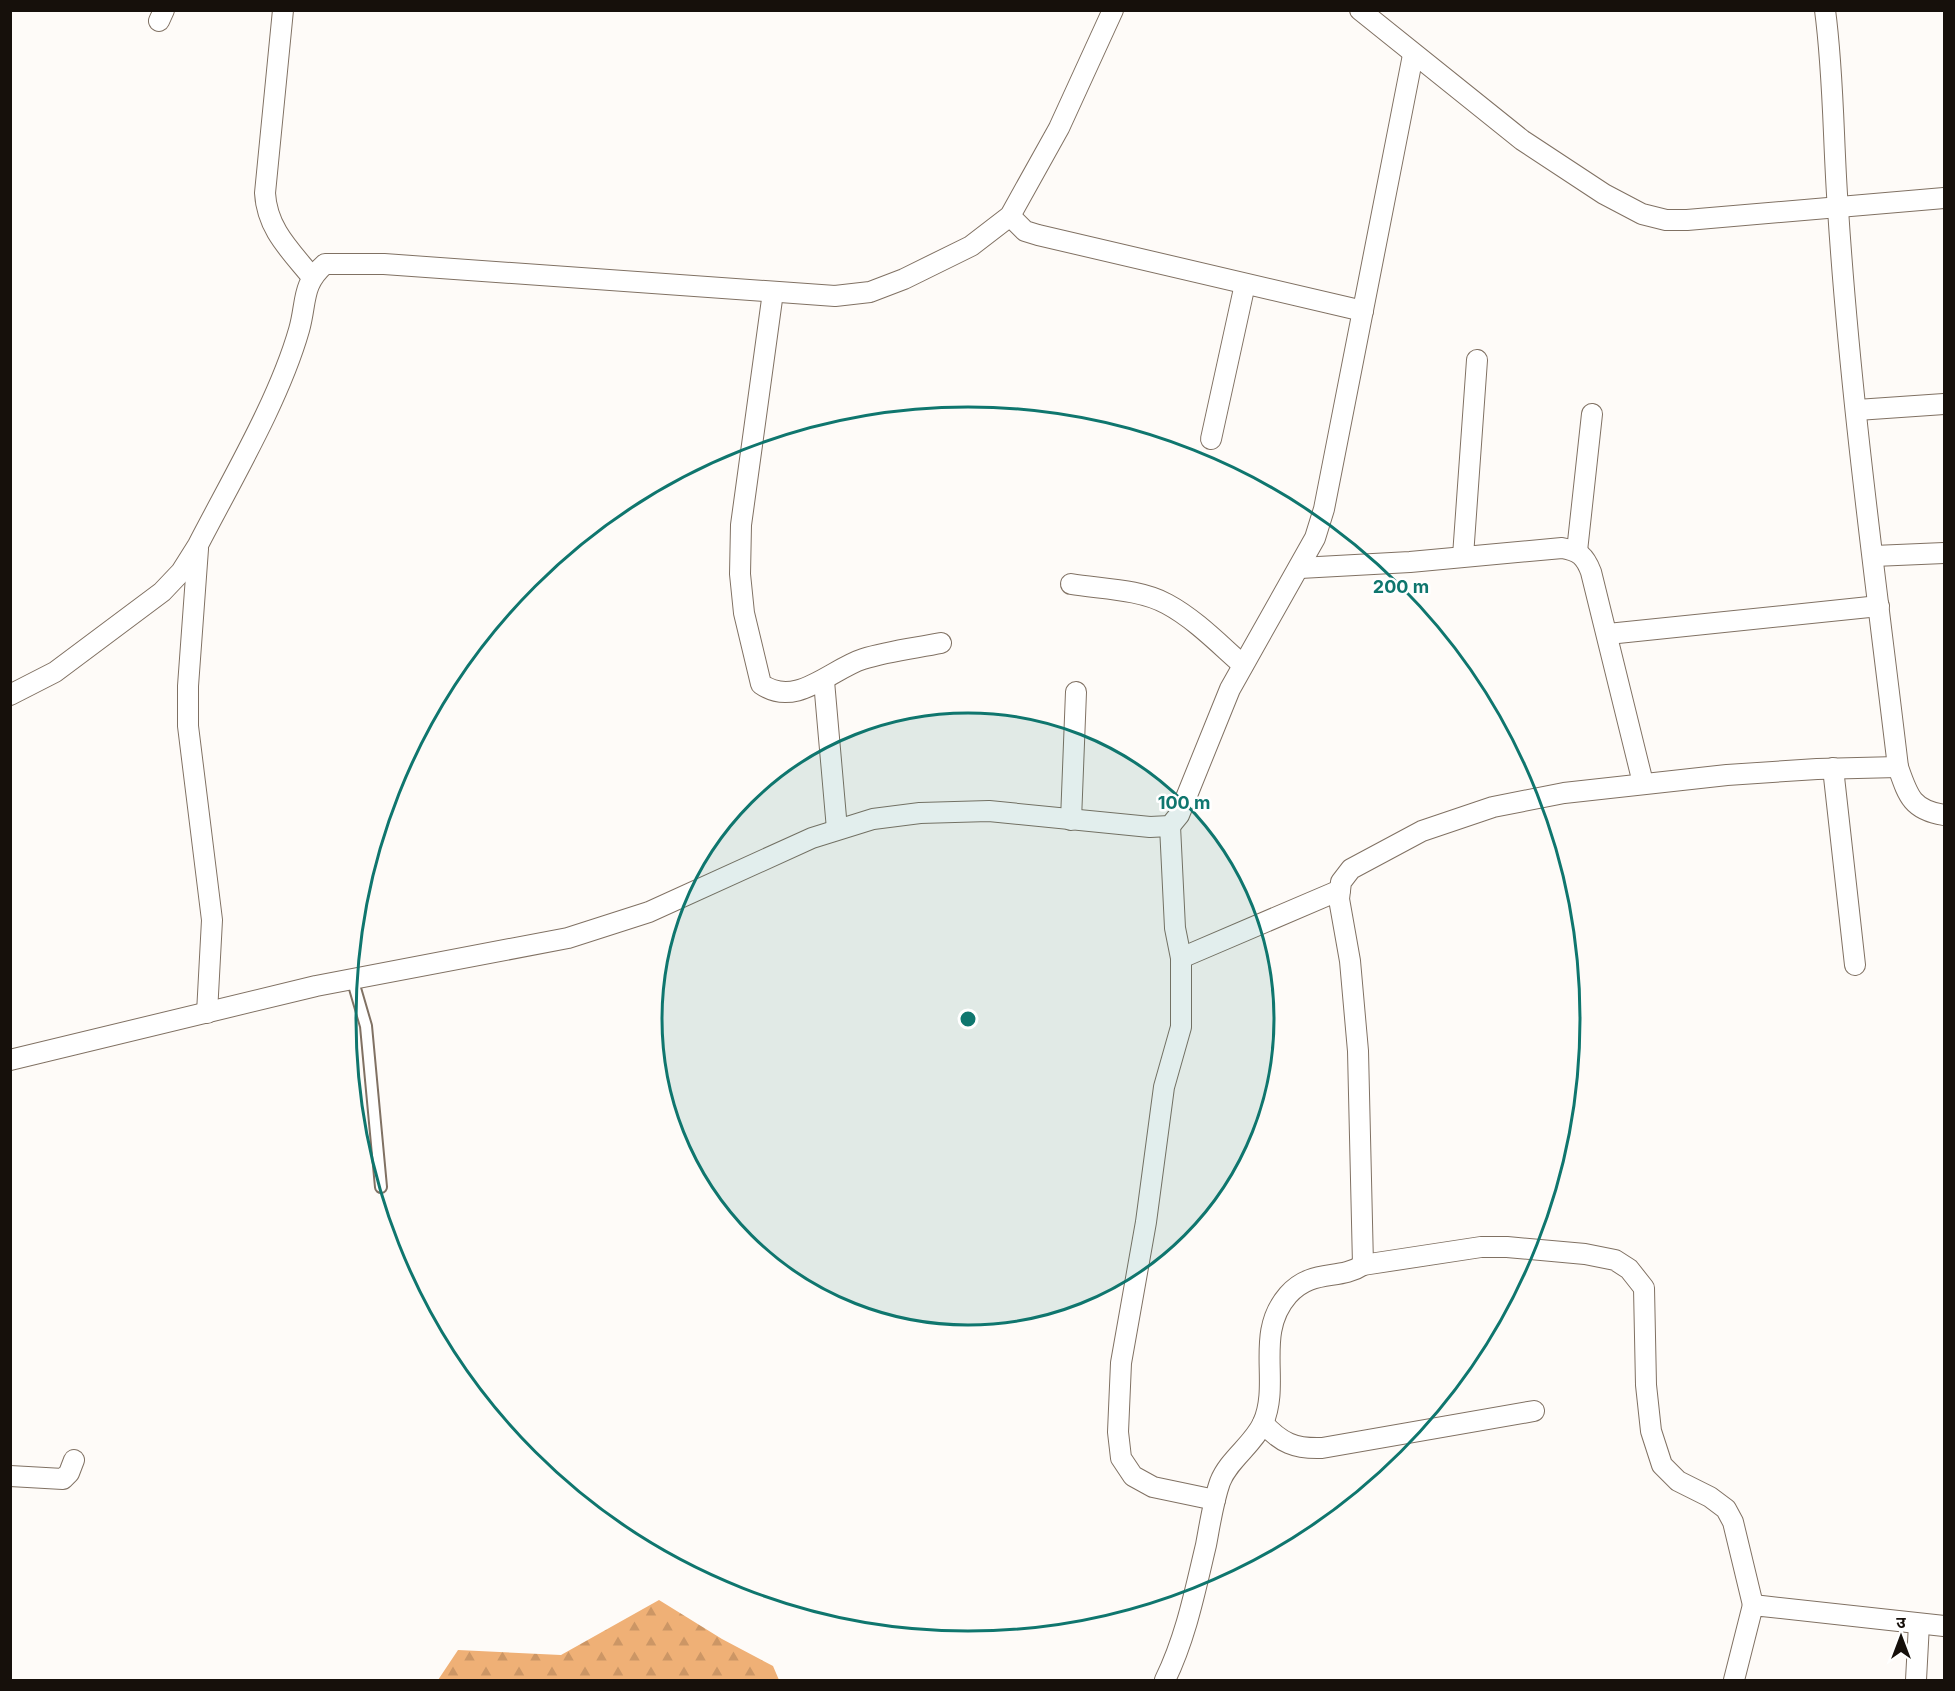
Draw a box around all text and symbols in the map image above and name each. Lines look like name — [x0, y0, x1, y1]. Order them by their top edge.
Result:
text: 200 m — [1373, 576, 1429, 597]
text: 100 m — [1158, 792, 1210, 813]
centre of rings — [958, 1009, 978, 1029]
north arrow — [1871, 1607, 1931, 1667]
text: उ — [1896, 1612, 1906, 1632]

